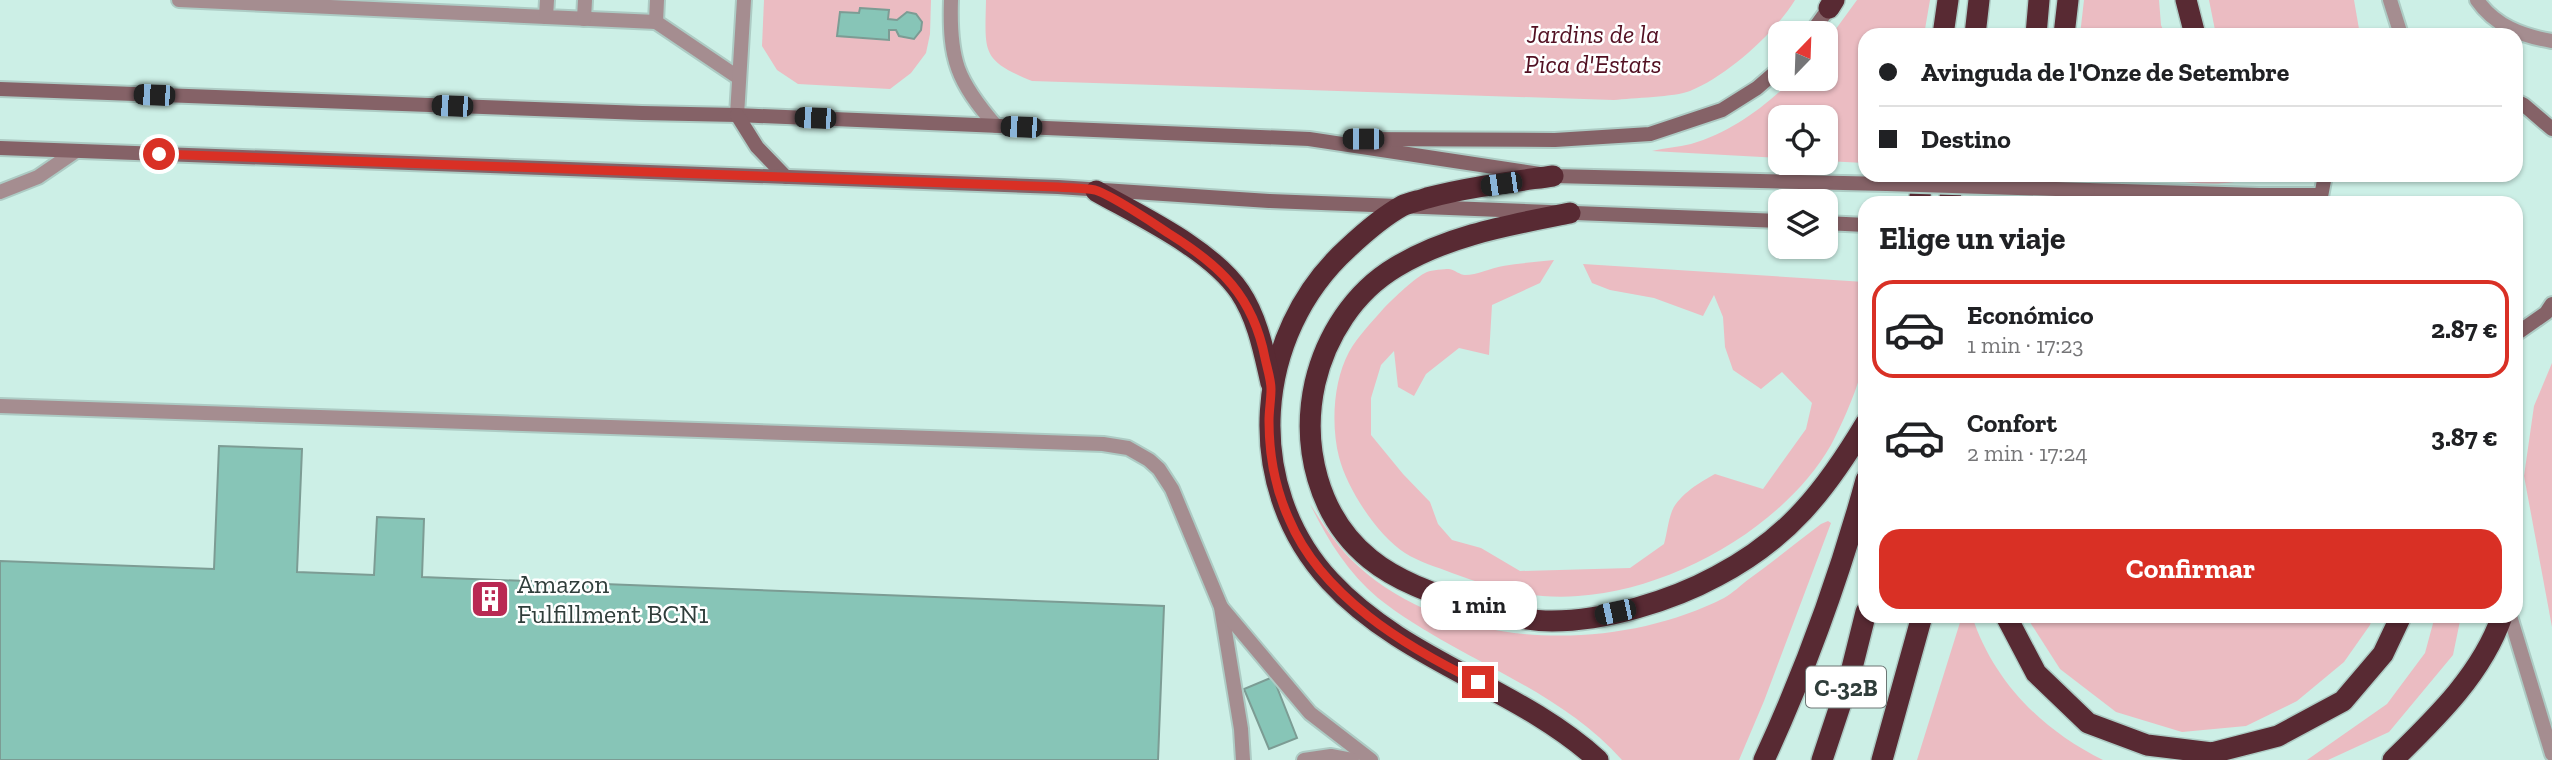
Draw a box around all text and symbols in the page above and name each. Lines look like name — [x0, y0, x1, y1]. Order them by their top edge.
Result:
park label: Jardins de la Pica d'Estats — [1524, 18, 1662, 80]
north arrow — [1768, 21, 1838, 91]
map controls — [1768, 21, 1838, 259]
text: Avinguda de l'Onze de Setembre — [1921, 56, 2289, 88]
car — [133, 84, 176, 106]
car — [431, 95, 474, 117]
button: locate — [1768, 105, 1838, 175]
car — [794, 107, 837, 129]
car — [1000, 116, 1043, 138]
text: Destino — [1921, 123, 2011, 155]
car — [1343, 129, 1385, 150]
route start — [143, 138, 175, 170]
car — [1479, 171, 1524, 197]
button: layers — [1768, 189, 1838, 259]
text: Elige un viaje — [1879, 219, 2066, 257]
icon: car — [1883, 298, 1946, 361]
text: Económico — [1967, 299, 2094, 331]
text: 2.87 € — [2431, 313, 2498, 345]
text: 1 min · 17:23 — [1967, 331, 2084, 359]
icon: car — [1883, 406, 1946, 469]
text: Confort — [1967, 407, 2057, 439]
text: 3.87 € — [2431, 421, 2498, 453]
text: 2 min · 17:24 — [1967, 439, 2088, 467]
button: Confirmar — [1879, 529, 2502, 609]
place label: Amazon Fulfillment BCN1 — [517, 568, 708, 630]
building icon: Amazon Fulfillment BCN1 — [469, 578, 511, 620]
callout: 1 min — [1420, 580, 1536, 630]
text: 1 min — [1452, 591, 1506, 619]
car — [1593, 597, 1638, 627]
route end — [1462, 666, 1494, 698]
road number: C-32B — [1806, 666, 1886, 708]

